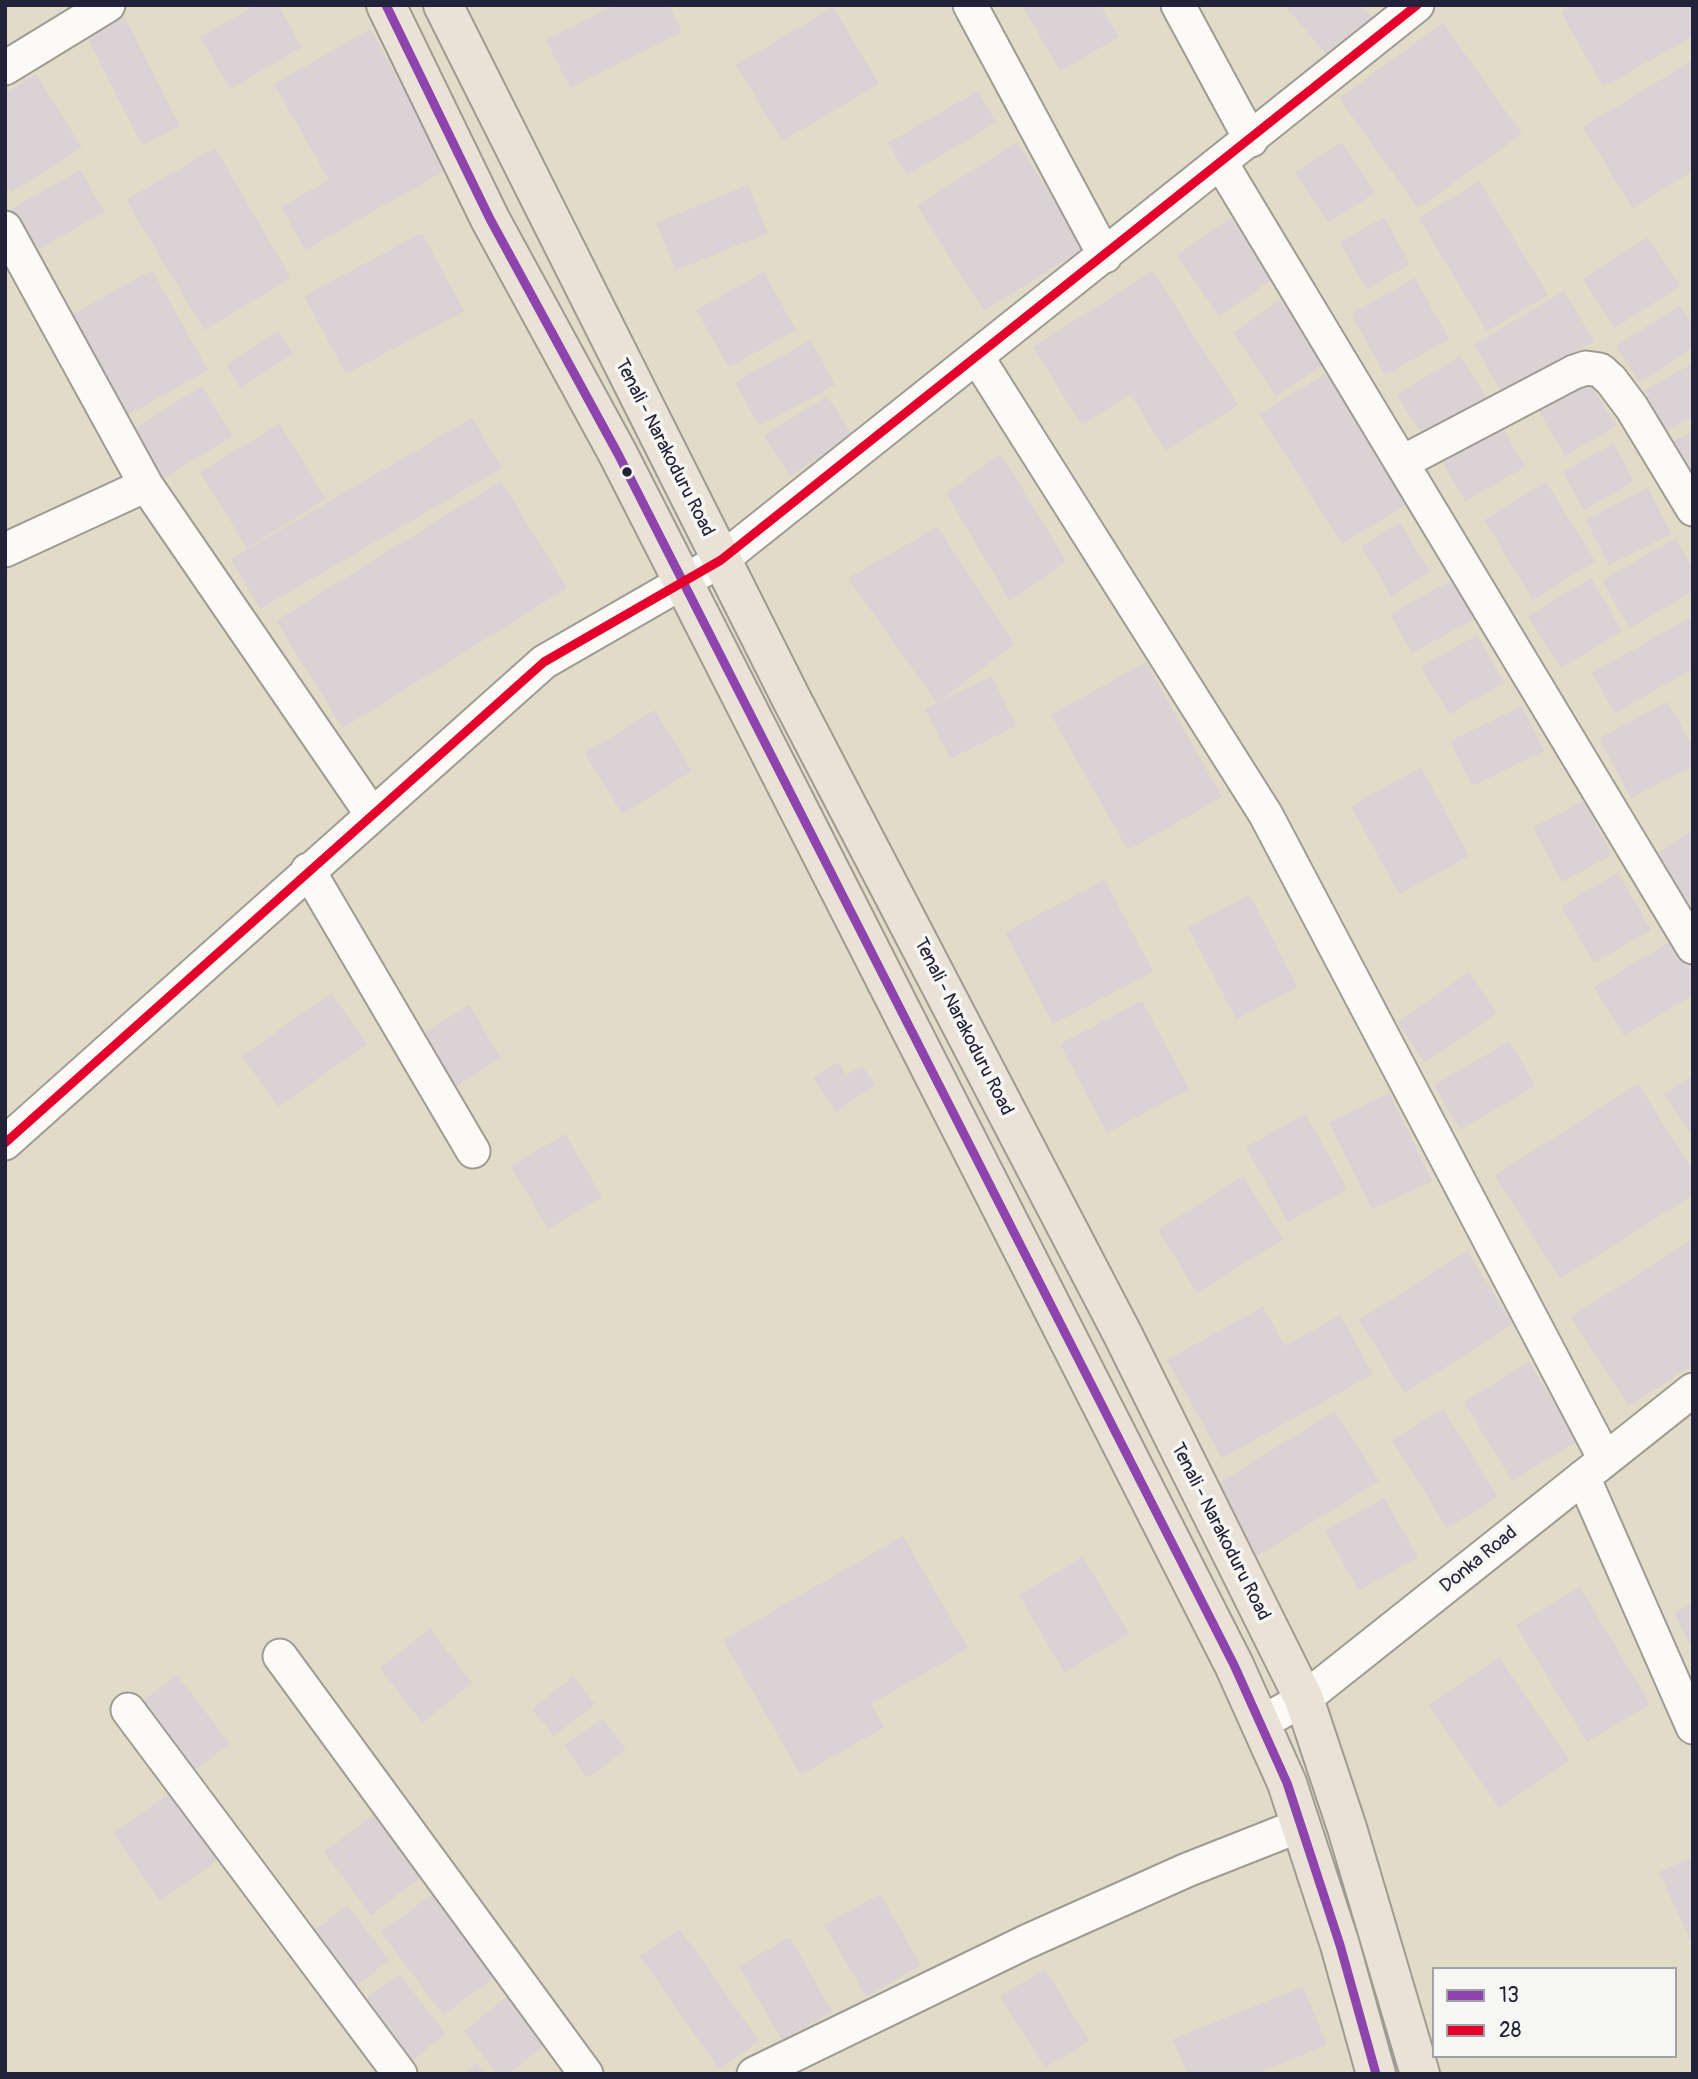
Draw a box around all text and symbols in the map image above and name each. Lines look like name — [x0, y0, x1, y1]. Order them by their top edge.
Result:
street label: Tenali - Narakoduru Road — [609, 355, 719, 541]
unlabelled marker — [620, 465, 634, 479]
street label: Tenali - Narakoduru Road — [908, 934, 1018, 1120]
street label: Tenali - Narakoduru Road — [1165, 1439, 1275, 1625]
street label: Donka Road — [1436, 1522, 1522, 1598]
legend — [1432, 1967, 1677, 2058]
text: 13 — [1499, 1982, 1519, 2009]
text: 28 — [1499, 2017, 1521, 2044]

